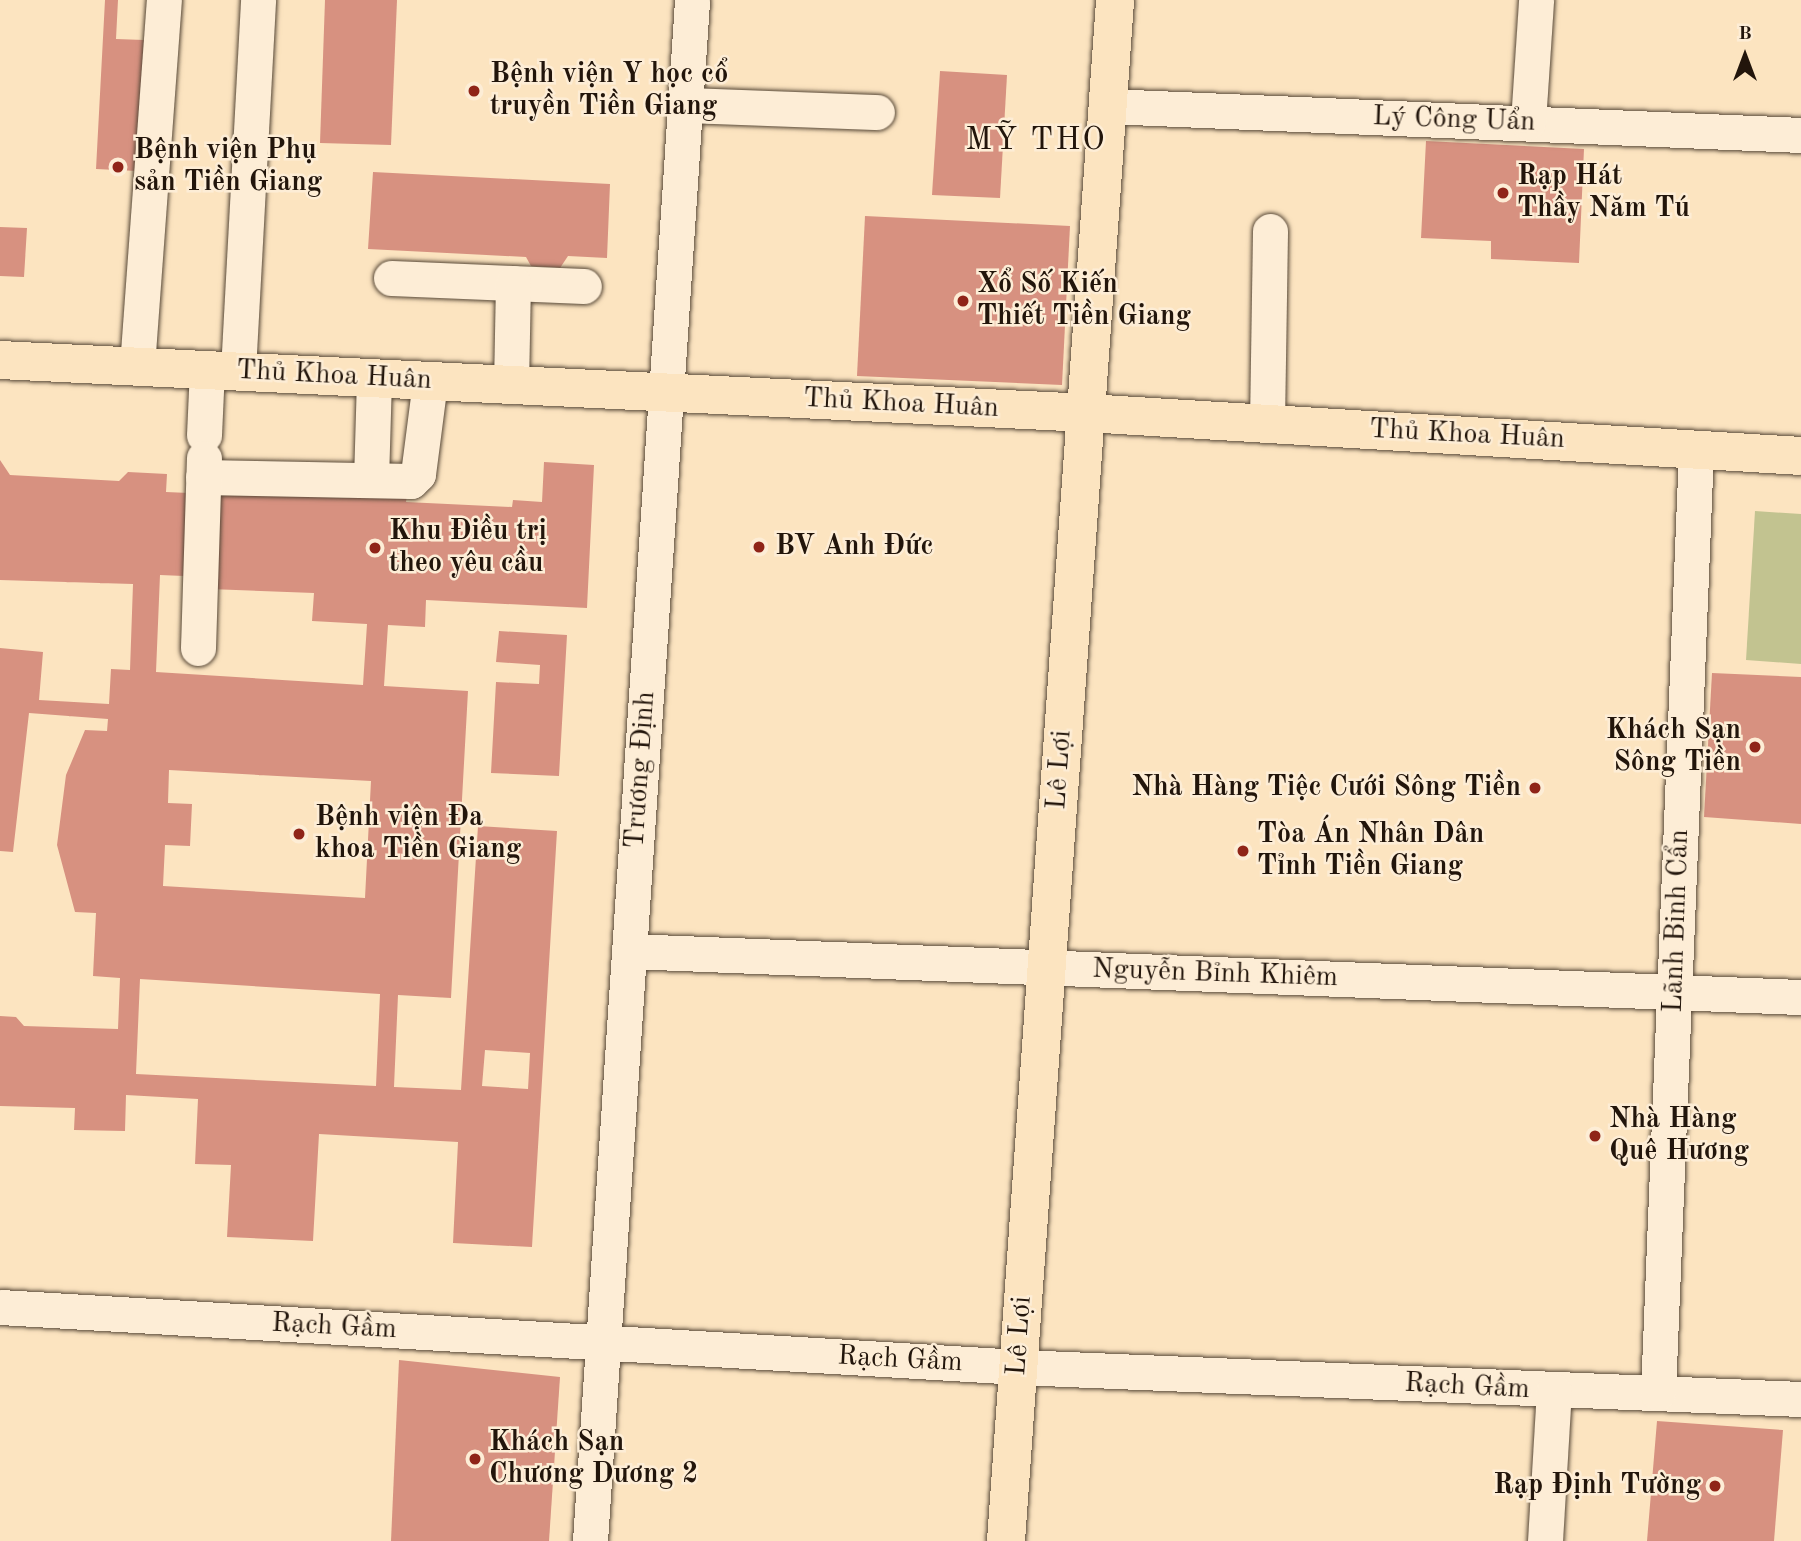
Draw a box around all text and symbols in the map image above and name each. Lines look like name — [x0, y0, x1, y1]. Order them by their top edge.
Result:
north arrow — [1710, 21, 1780, 91]
text: B — [1738, 25, 1752, 44]
place label: Bệnh viện Y học cổ truyền Tiền Giang — [490, 58, 728, 124]
marker: Bệnh viện Y học cổ truyền Tiền Giang — [464, 81, 484, 101]
street label: Lý Công Uẩn — [1372, 100, 1536, 140]
district label: MỸ THO — [966, 122, 1106, 160]
place label: Bệnh viện Phụ sản Tiền Giang — [134, 134, 322, 200]
marker: Bệnh viện Phụ sản Tiền Giang — [108, 157, 128, 177]
place label: Rạp Hát Thầy Năm Tú — [1517, 160, 1690, 226]
marker: Rạp Hát Thầy Năm Tú — [1495, 185, 1511, 201]
place label: Xổ Số Kiến Thiết Tiền Giang — [977, 268, 1191, 334]
marker: Xổ Số Kiến Thiết Tiền Giang — [955, 293, 971, 309]
street label: Thủ Khoa Huân — [235, 354, 433, 398]
street label: Thủ Khoa Huân — [802, 382, 1000, 426]
street label: Thủ Khoa Huân — [1368, 413, 1566, 457]
place label: Khu Điều trị theo yêu cầu — [389, 515, 547, 581]
place label: BV Anh Đức — [775, 530, 934, 564]
marker: BV Anh Đức — [749, 537, 769, 557]
marker: Khu Điều trị theo yêu cầu — [367, 540, 383, 556]
street label: Trương Định — [619, 690, 663, 850]
place label: Khách Sạn Sông Tiền — [1606, 714, 1741, 780]
street label: Lê Lợi — [1040, 729, 1080, 811]
marker: Khách Sạn Sông Tiền — [1747, 739, 1763, 755]
place label: Nhà Hàng Tiệc Cưới Sông Tiền — [1132, 771, 1521, 805]
marker: Nhà Hàng Tiệc Cưới Sông Tiền — [1527, 780, 1543, 796]
place label: Bệnh viện Đa khoa Tiền Giang — [315, 801, 521, 867]
place label: Tòa Án Nhân Dân Tỉnh Tiền Giang — [1257, 818, 1484, 884]
marker: Bệnh viện Đa khoa Tiền Giang — [289, 824, 309, 844]
street label: Lãnh Binh Cẩn — [1657, 829, 1697, 1013]
marker: Tòa Án Nhân Dân Tỉnh Tiền Giang — [1235, 843, 1251, 859]
street label: Nguyễn Bỉnh Khiêm — [1091, 953, 1339, 995]
place label: Nhà Hàng Quê Hương — [1609, 1103, 1749, 1169]
marker: Nhà Hàng Quê Hương — [1587, 1128, 1603, 1144]
street label: Lê Lợi — [1000, 1295, 1040, 1377]
street label: Rạch Gầm — [271, 1307, 397, 1347]
street label: Rạch Gầm — [837, 1340, 963, 1380]
street label: Rạch Gầm — [1404, 1367, 1530, 1407]
place label: Khách Sạn Chương Dương 2 — [489, 1426, 698, 1492]
marker: Khách Sạn Chương Dương 2 — [467, 1451, 483, 1467]
place label: Rạp Định Tường — [1493, 1469, 1701, 1503]
marker: Rạp Định Tường — [1707, 1478, 1723, 1494]

